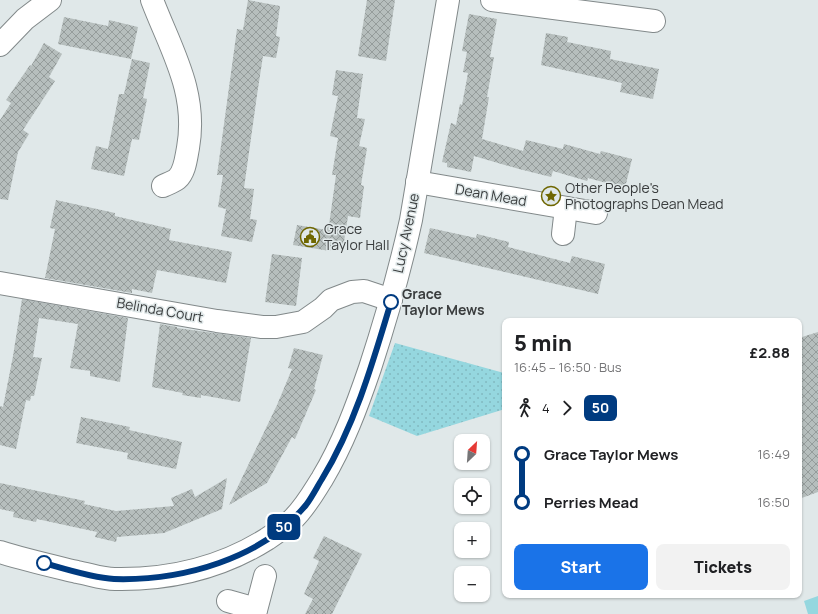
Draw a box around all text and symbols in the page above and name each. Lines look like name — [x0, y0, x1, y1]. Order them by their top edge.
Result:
place label: Other People's Photographs Dean Mead — [565, 178, 723, 213]
street label: Dean Mead — [454, 179, 528, 210]
place icon: Other People's Photographs Dean Mead — [540, 185, 562, 207]
street label: Lucy Avenue — [388, 191, 423, 275]
place label: Grace Taylor Hall — [324, 219, 389, 254]
public building icon: Grace Taylor Hall — [299, 226, 321, 248]
place label: Grace Taylor Mews — [402, 284, 485, 319]
street label: Belinda Court — [115, 293, 205, 327]
marker: Grace Taylor Mews — [383, 294, 399, 310]
text: 5 min — [514, 328, 572, 358]
text: £2.88 — [750, 342, 790, 363]
text: 16:45 – 16:50 · Bus — [514, 358, 622, 376]
icon: walk — [514, 397, 536, 419]
icon: forward — [556, 397, 578, 419]
text: 50 — [592, 398, 609, 417]
text: 4 — [542, 399, 550, 417]
north arrow — [454, 434, 490, 470]
map controls — [454, 434, 490, 602]
text: Grace Taylor Mews — [544, 444, 678, 465]
text: 16:49 — [757, 445, 790, 463]
button: locate — [454, 478, 490, 514]
text: Perries Mead — [544, 492, 638, 513]
text: 16:50 — [758, 493, 790, 511]
line badge: 50 — [266, 514, 302, 540]
text: 50 — [275, 517, 293, 536]
button: + — [454, 522, 490, 558]
button: Start — [514, 544, 648, 590]
button: Tickets — [656, 544, 790, 590]
unlabelled marker — [36, 555, 52, 571]
button: − — [454, 566, 490, 602]

